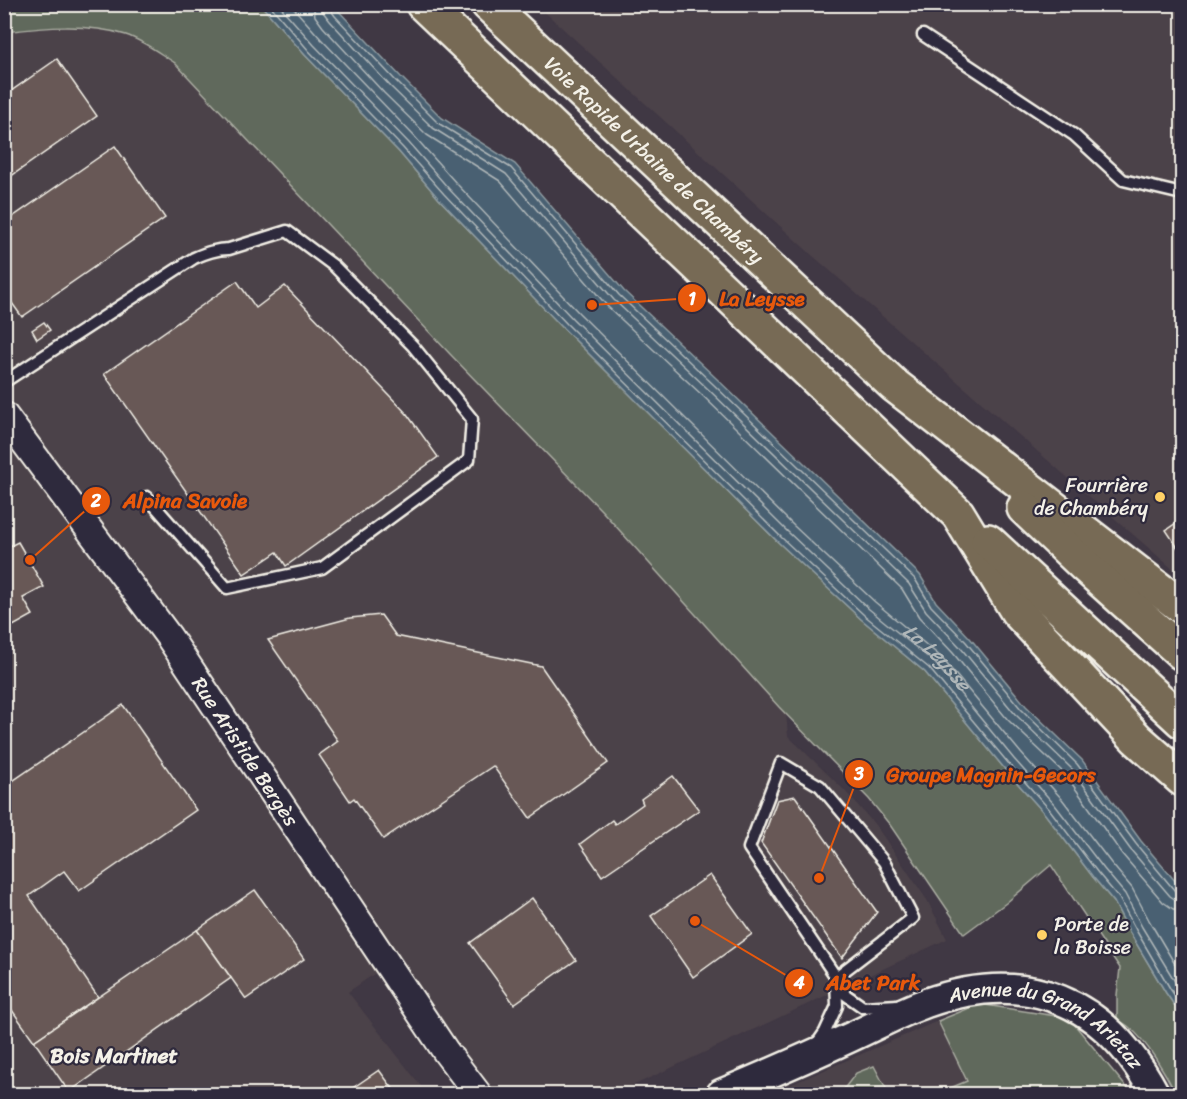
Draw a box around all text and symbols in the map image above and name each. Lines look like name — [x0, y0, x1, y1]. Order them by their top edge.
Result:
street label: Voie Rapide Urbaine de Chambéry — [535, 48, 773, 273]
callout: La Leysse — [677, 279, 817, 318]
text: La Leysse — [719, 280, 806, 318]
text: 1 — [688, 283, 696, 315]
place label: Fourrière de Chambéry — [1034, 468, 1149, 526]
callout: Alpina Savoie — [81, 482, 260, 521]
text: Alpina Savoie — [122, 482, 248, 520]
text: 2 — [90, 485, 102, 517]
marker: Fourrière de Chambéry — [1153, 490, 1167, 504]
water label: La Leysse — [894, 613, 982, 701]
street label: Rue Aristide Bergès — [182, 669, 308, 834]
callout: Groupe Magnin-Gecors — [844, 755, 1107, 794]
text: Groupe Magnin-Gecors — [885, 756, 1096, 794]
text: 3 — [853, 758, 864, 790]
place label: Porte de la Boisse — [1054, 907, 1131, 965]
marker: Porte de la Boisse — [1035, 928, 1049, 942]
callout: Abet Park — [784, 963, 932, 1002]
text: Abet Park — [825, 964, 921, 1002]
text: 4 — [792, 967, 805, 999]
street label: Avenue du Grand Arietaz — [944, 972, 1153, 1078]
district label: Bois Martinet — [50, 1037, 179, 1075]

